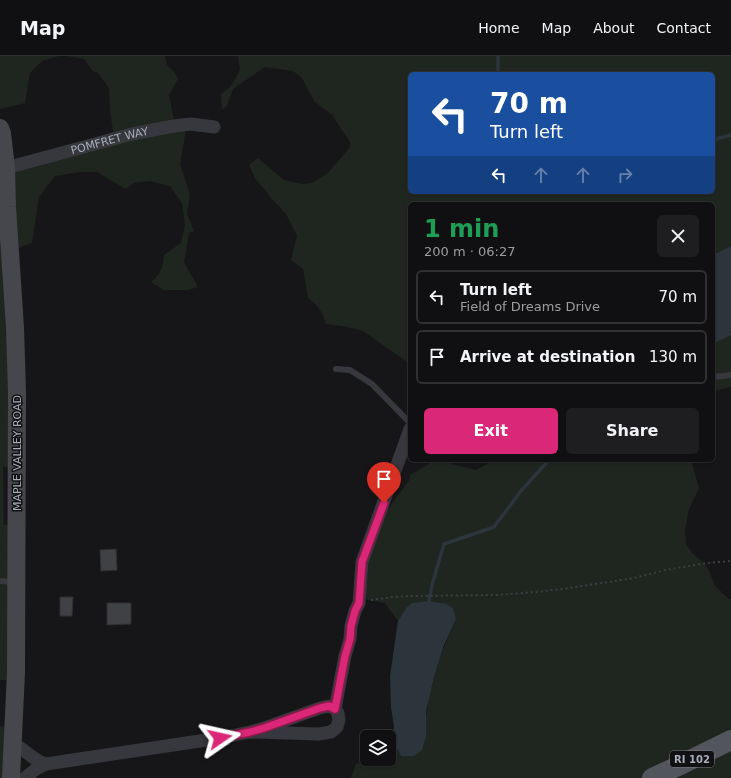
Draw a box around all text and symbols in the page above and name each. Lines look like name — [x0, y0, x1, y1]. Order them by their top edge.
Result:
text: Map — [20, 17, 65, 39]
text: Home — [478, 20, 520, 36]
text: Map — [542, 20, 571, 36]
text: About — [593, 20, 635, 36]
text: Contact — [657, 20, 711, 36]
text: 70 m — [490, 87, 568, 120]
icon: left — [424, 88, 476, 140]
text: Turn left — [490, 121, 563, 142]
street label: POMFRET WAY — [69, 125, 150, 157]
icon: left — [488, 164, 510, 186]
icon: ahead — [530, 164, 552, 186]
icon: ahead — [572, 164, 594, 186]
icon: right — [614, 164, 636, 186]
text: 1 min — [424, 215, 499, 243]
button: close — [657, 215, 699, 257]
text: 200 m · 06:27 — [424, 244, 515, 259]
text: Turn left — [460, 281, 532, 299]
icon: left — [426, 286, 448, 308]
text: 70 m — [659, 288, 697, 306]
text: Field of Dreams Drive — [460, 299, 600, 314]
icon: arrive — [426, 346, 448, 368]
text: Arrive at destination — [460, 348, 635, 366]
text: 130 m — [649, 348, 697, 366]
street label: MAPLE VALLEY ROAD — [11, 395, 24, 511]
button: Exit — [424, 408, 558, 454]
button: Share — [566, 408, 699, 454]
pin — [367, 462, 401, 503]
icon: arrive — [373, 468, 395, 490]
position arrow — [199, 717, 241, 759]
map controls — [360, 730, 396, 766]
button: layers — [360, 730, 396, 766]
road number: RI 102 — [670, 751, 714, 767]

